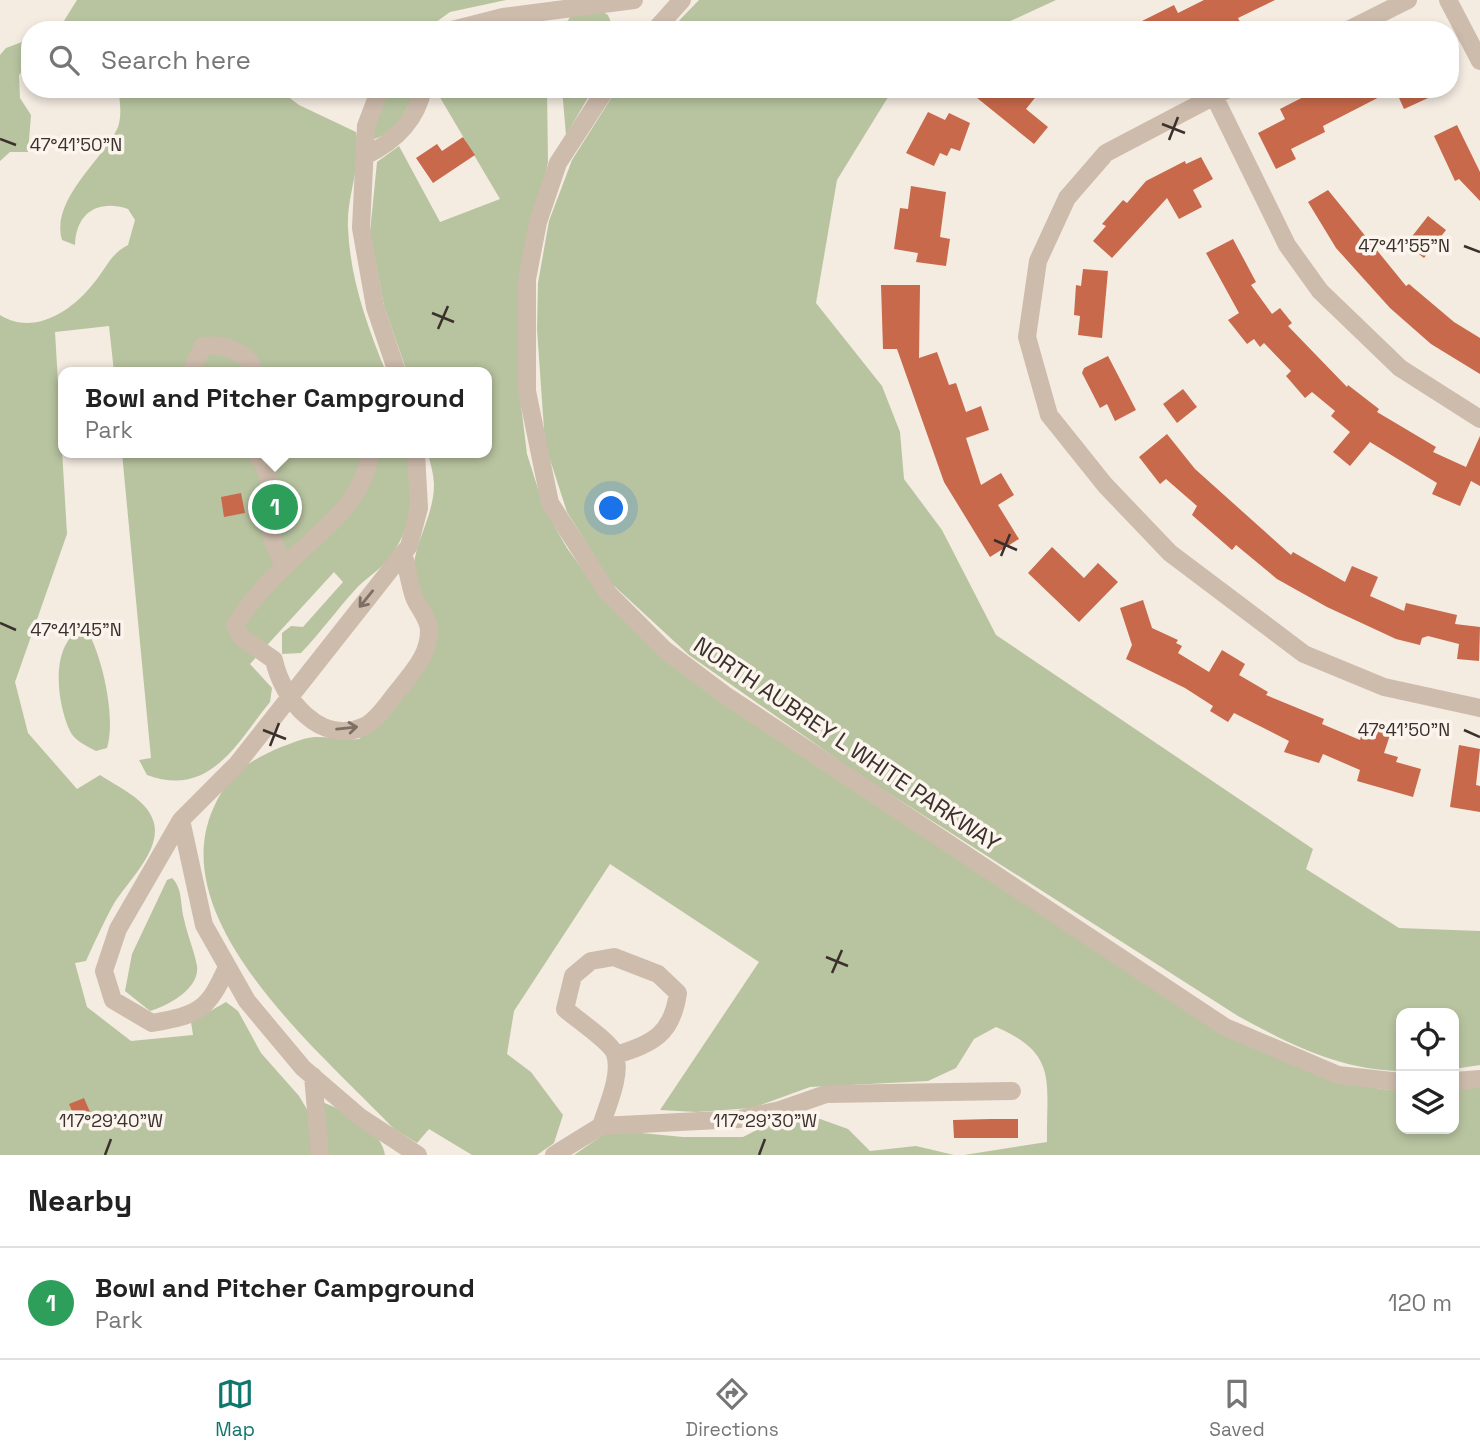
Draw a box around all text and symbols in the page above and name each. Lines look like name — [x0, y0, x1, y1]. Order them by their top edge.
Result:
search box — [21, 21, 1459, 98]
icon: search — [45, 41, 83, 79]
text: Search here — [101, 43, 251, 77]
text: 47°41'50"N — [30, 133, 122, 156]
text: 47°41'55"N — [1358, 234, 1450, 257]
popup — [58, 367, 492, 458]
text: Bowl and Pitcher Campground — [85, 381, 465, 415]
text: Park — [85, 415, 133, 445]
pin: 1 — [252, 481, 298, 533]
your location — [594, 491, 628, 525]
one-way arrow — [358, 590, 374, 608]
text: 47°41'45"N — [30, 618, 122, 641]
street label: NORTH AUBREY L WHITE PARKWAY — [688, 630, 1006, 858]
text: 47°41'50"N — [1358, 718, 1450, 741]
one-way arrow — [335, 721, 358, 734]
map controls — [1396, 1008, 1459, 1134]
button: locate — [1396, 1008, 1459, 1071]
button: layers — [1396, 1071, 1459, 1134]
text: 117°29'40"W — [59, 1109, 163, 1132]
text: 117°29'30"W — [713, 1109, 817, 1132]
text: Nearby — [28, 1181, 132, 1220]
text: Bowl and Pitcher Campground — [95, 1271, 475, 1305]
text: 1 — [46, 1288, 56, 1318]
text: 120 m — [1388, 1288, 1452, 1318]
text: Park — [95, 1305, 143, 1335]
tab: Map — [215, 1375, 255, 1442]
tab: Directions — [686, 1375, 779, 1442]
tab: Saved — [1209, 1375, 1265, 1442]

